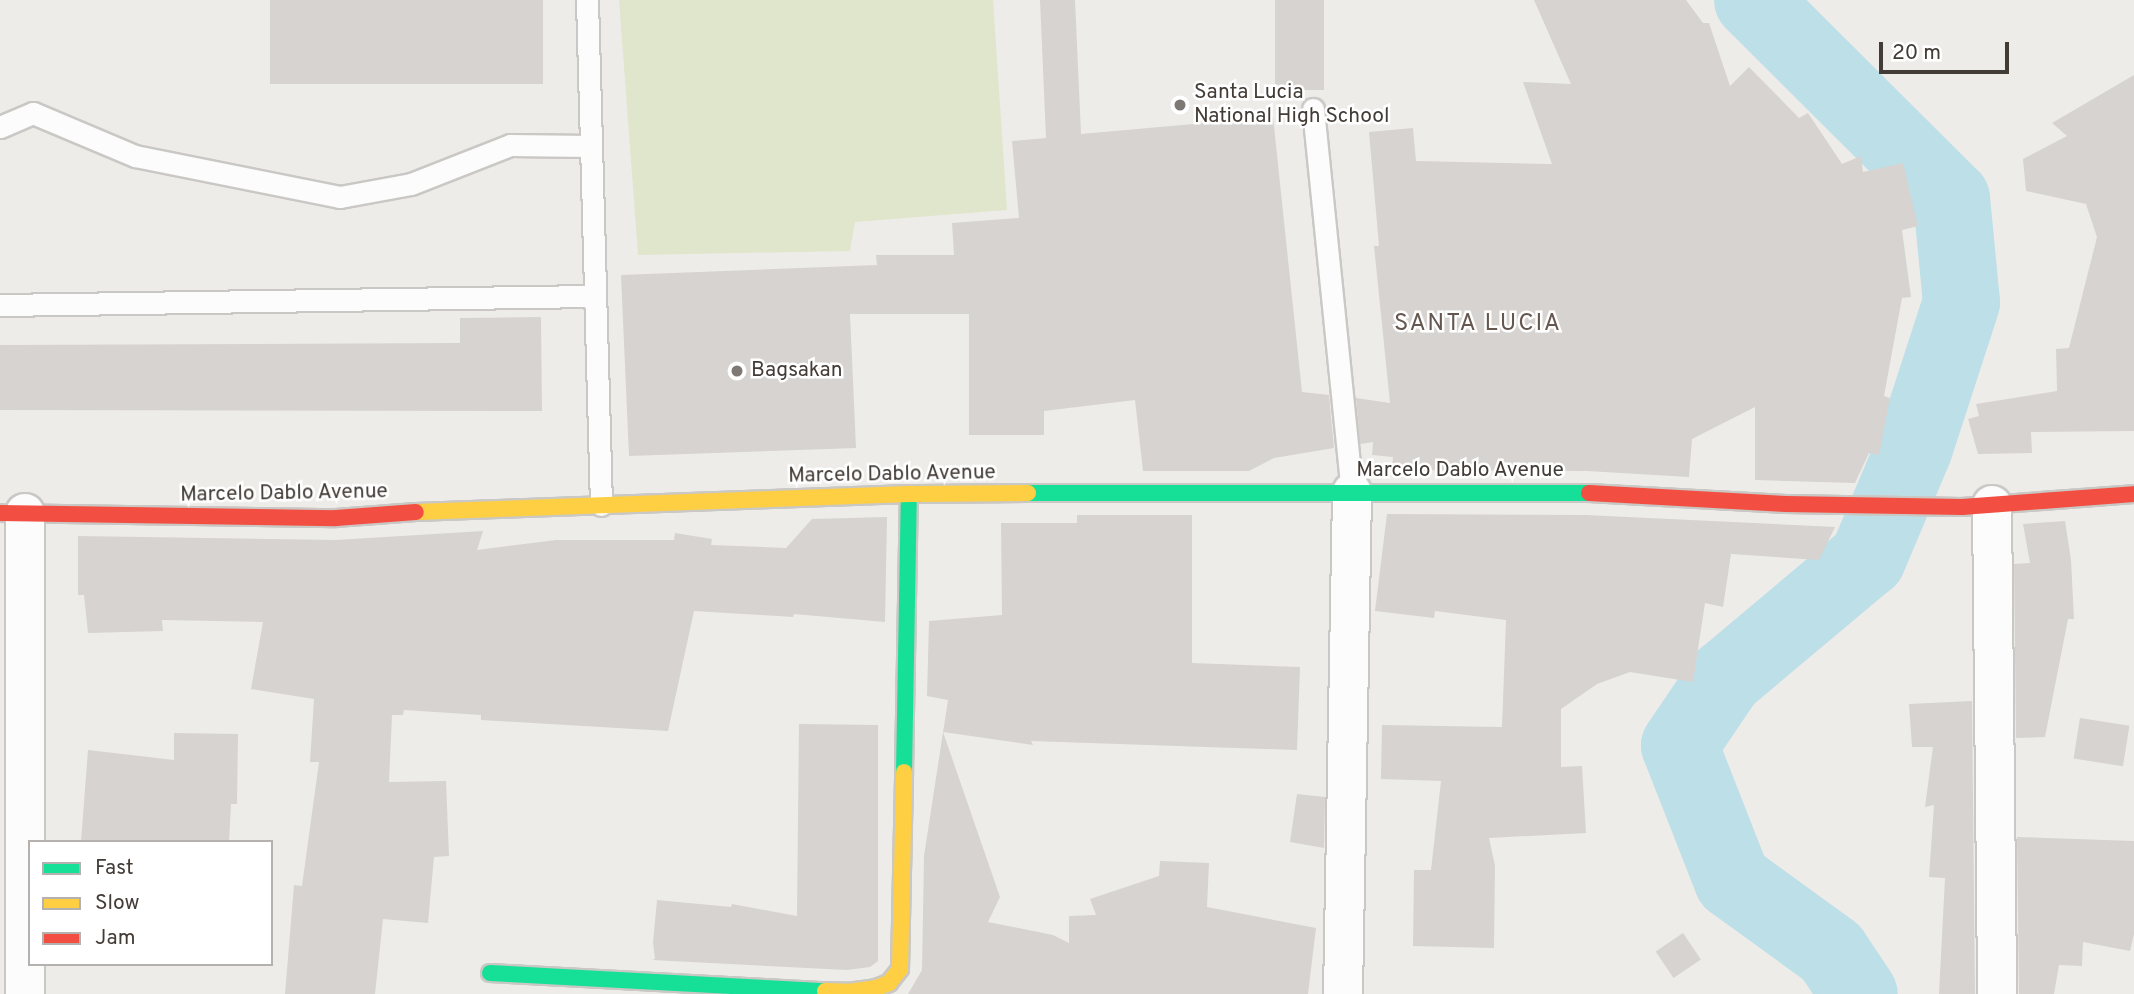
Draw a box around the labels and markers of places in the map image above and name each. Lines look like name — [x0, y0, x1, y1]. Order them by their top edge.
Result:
place label: Santa Lucia National High School — [1194, 80, 1390, 130]
marker: Santa Lucia National High School — [1172, 97, 1188, 113]
place label: Bagsakan — [751, 358, 843, 384]
marker: Bagsakan — [729, 363, 745, 379]

